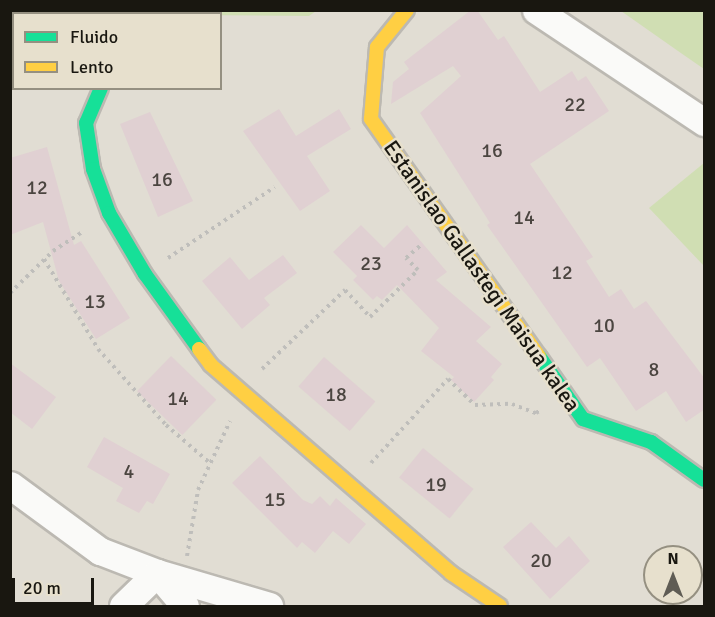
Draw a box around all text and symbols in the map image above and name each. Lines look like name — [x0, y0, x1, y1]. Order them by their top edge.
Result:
legend — [12, 12, 222, 90]
text: Fluido — [70, 26, 118, 48]
text: Lento — [70, 56, 113, 78]
house number: 22 — [564, 92, 586, 116]
street label: Estanislao Gallastegi Maisua kalea — [378, 135, 586, 417]
house number: 16 — [481, 138, 503, 162]
house number: 16 — [151, 167, 173, 191]
house number: 12 — [26, 175, 48, 199]
house number: 14 — [513, 205, 535, 229]
house number: 23 — [360, 251, 382, 275]
house number: 12 — [551, 260, 573, 284]
house number: 13 — [84, 289, 106, 313]
house number: 10 — [593, 313, 615, 337]
house number: 8 — [649, 357, 659, 381]
house number: 18 — [325, 382, 347, 406]
house number: 14 — [167, 386, 189, 410]
house number: 4 — [124, 459, 134, 483]
house number: 19 — [425, 472, 447, 496]
house number: 15 — [264, 487, 286, 511]
north arrow — [643, 545, 703, 605]
house number: 20 — [530, 548, 552, 572]
text: N — [667, 549, 679, 569]
scale bar — [15, 566, 98, 604]
text: 20 m — [23, 577, 61, 599]

